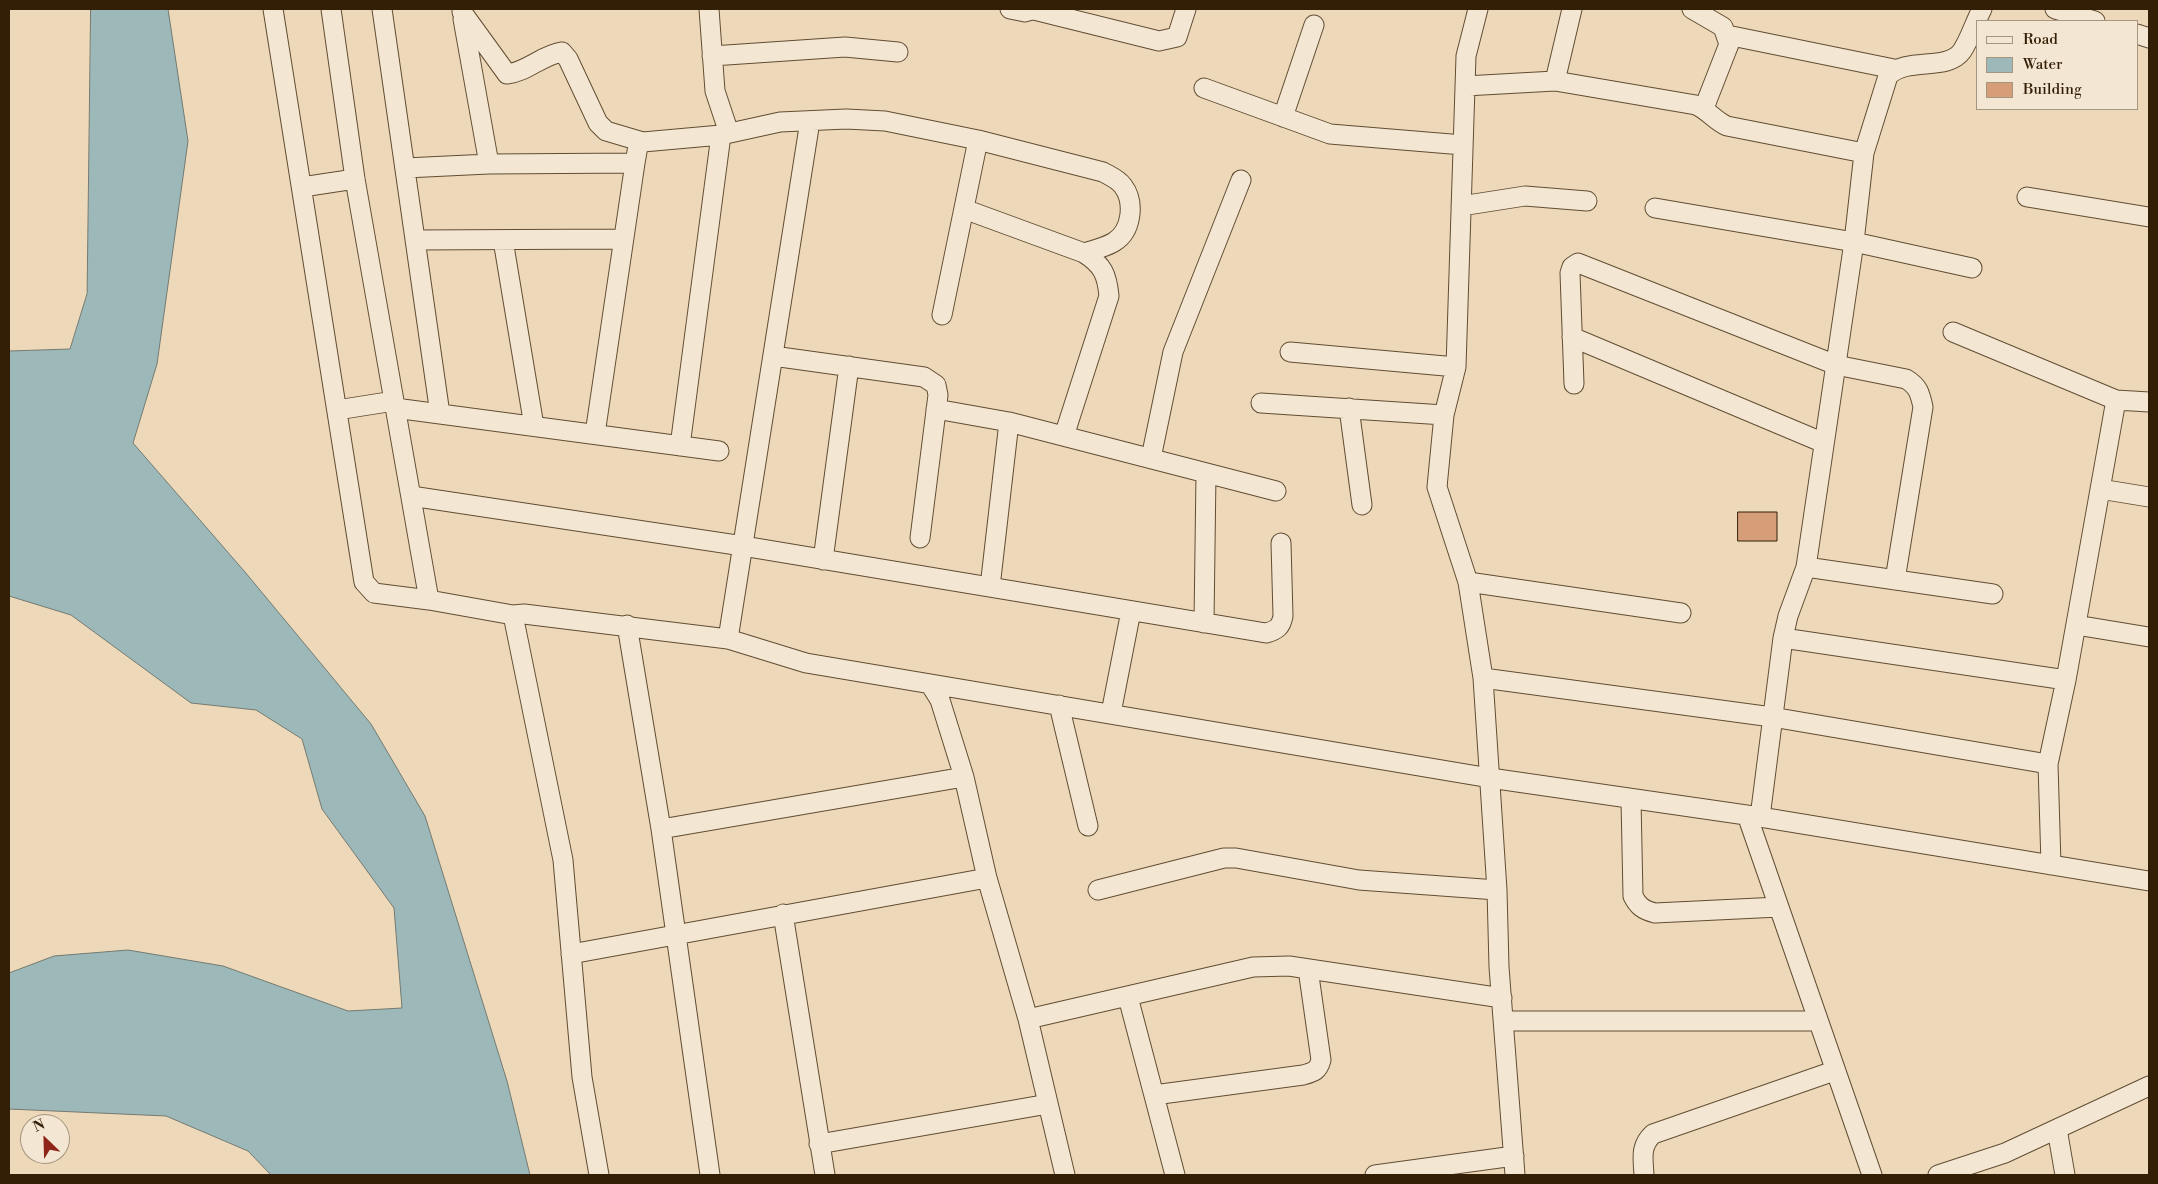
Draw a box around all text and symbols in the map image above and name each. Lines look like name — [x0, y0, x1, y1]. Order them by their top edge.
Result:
legend — [1976, 20, 2138, 110]
text: Road — [2023, 30, 2058, 49]
text: Water — [2023, 55, 2062, 74]
text: Building — [2023, 80, 2082, 99]
north arrow — [20, 1114, 70, 1164]
text: N — [31, 1116, 48, 1137]

